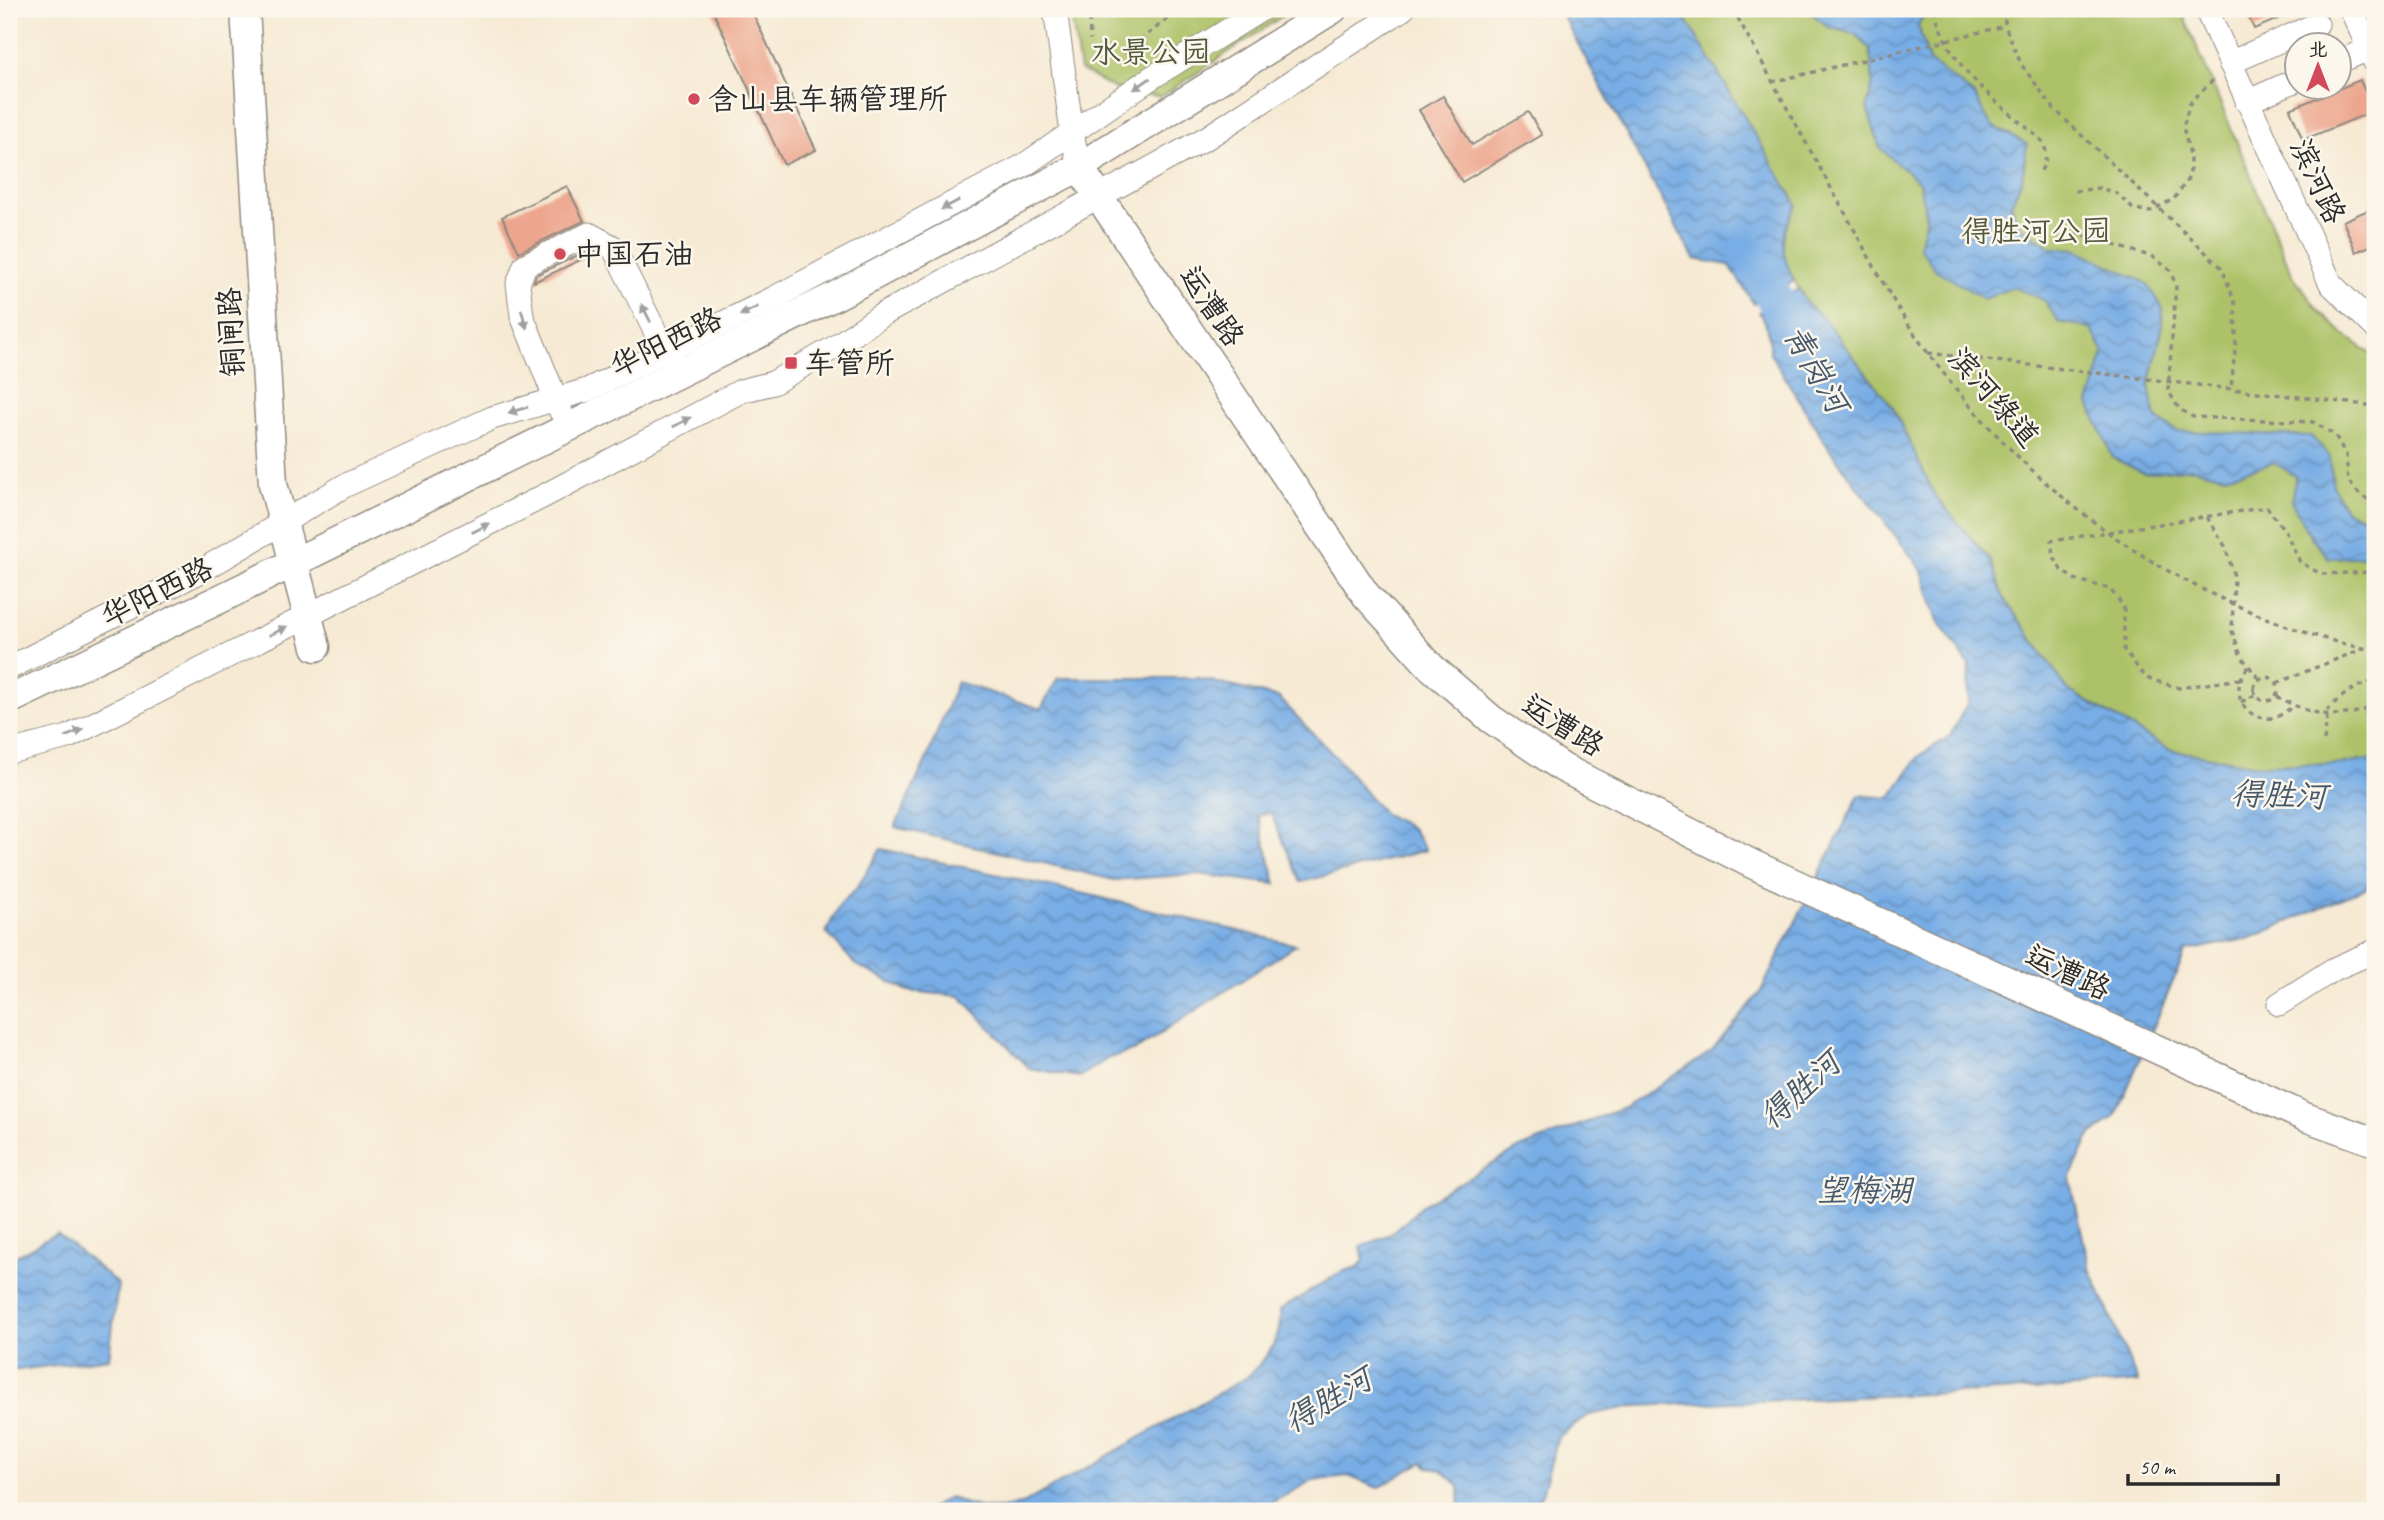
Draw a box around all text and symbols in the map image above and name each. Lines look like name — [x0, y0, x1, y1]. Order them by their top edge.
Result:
north arrow — [2282, 32, 2352, 102]
park label: 水景公园 — [1091, 33, 1211, 71]
text: 北 — [2308, 38, 2328, 62]
one-way arrow — [1133, 77, 1151, 91]
place label: 含山县车辆管理所 — [708, 80, 948, 118]
marker: 含山县车辆管理所 — [686, 91, 702, 107]
street label: 滨河路 — [2282, 132, 2354, 230]
one-way arrow — [940, 199, 960, 211]
park label: 得胜河公园 — [1961, 212, 2111, 250]
place label: 中国石油 — [574, 235, 694, 273]
marker: 中国石油 — [552, 246, 568, 262]
street label: 运漕路 — [1171, 258, 1253, 354]
street label: 铜闸路 — [210, 286, 252, 378]
street label: 华阳西路 — [604, 299, 728, 385]
one-way arrow — [641, 303, 652, 323]
one-way arrow — [739, 305, 759, 316]
one-way arrow — [520, 309, 530, 330]
water label: 青岗河 — [1774, 317, 1860, 425]
street label: 滨河绿道 — [1940, 339, 2048, 455]
place label: 车管所 — [805, 344, 895, 382]
marker: 车管所 — [783, 355, 799, 371]
one-way arrow — [507, 406, 528, 416]
one-way arrow — [672, 417, 692, 428]
one-way arrow — [471, 523, 491, 535]
street label: 华阳西路 — [95, 549, 219, 635]
one-way arrow — [268, 625, 287, 637]
street label: 运漕路 — [1515, 685, 1611, 765]
one-way arrow — [64, 727, 84, 739]
water label: 得胜河 — [2230, 773, 2333, 817]
street label: 运漕路 — [2019, 936, 2117, 1008]
water label: 得胜河 — [1751, 1039, 1853, 1137]
water label: 望梅湖 — [1816, 1170, 1915, 1211]
water label: 得胜河 — [1276, 1356, 1384, 1442]
scale bar — [2128, 1443, 2279, 1487]
text: 50 m — [2139, 1454, 2177, 1480]

